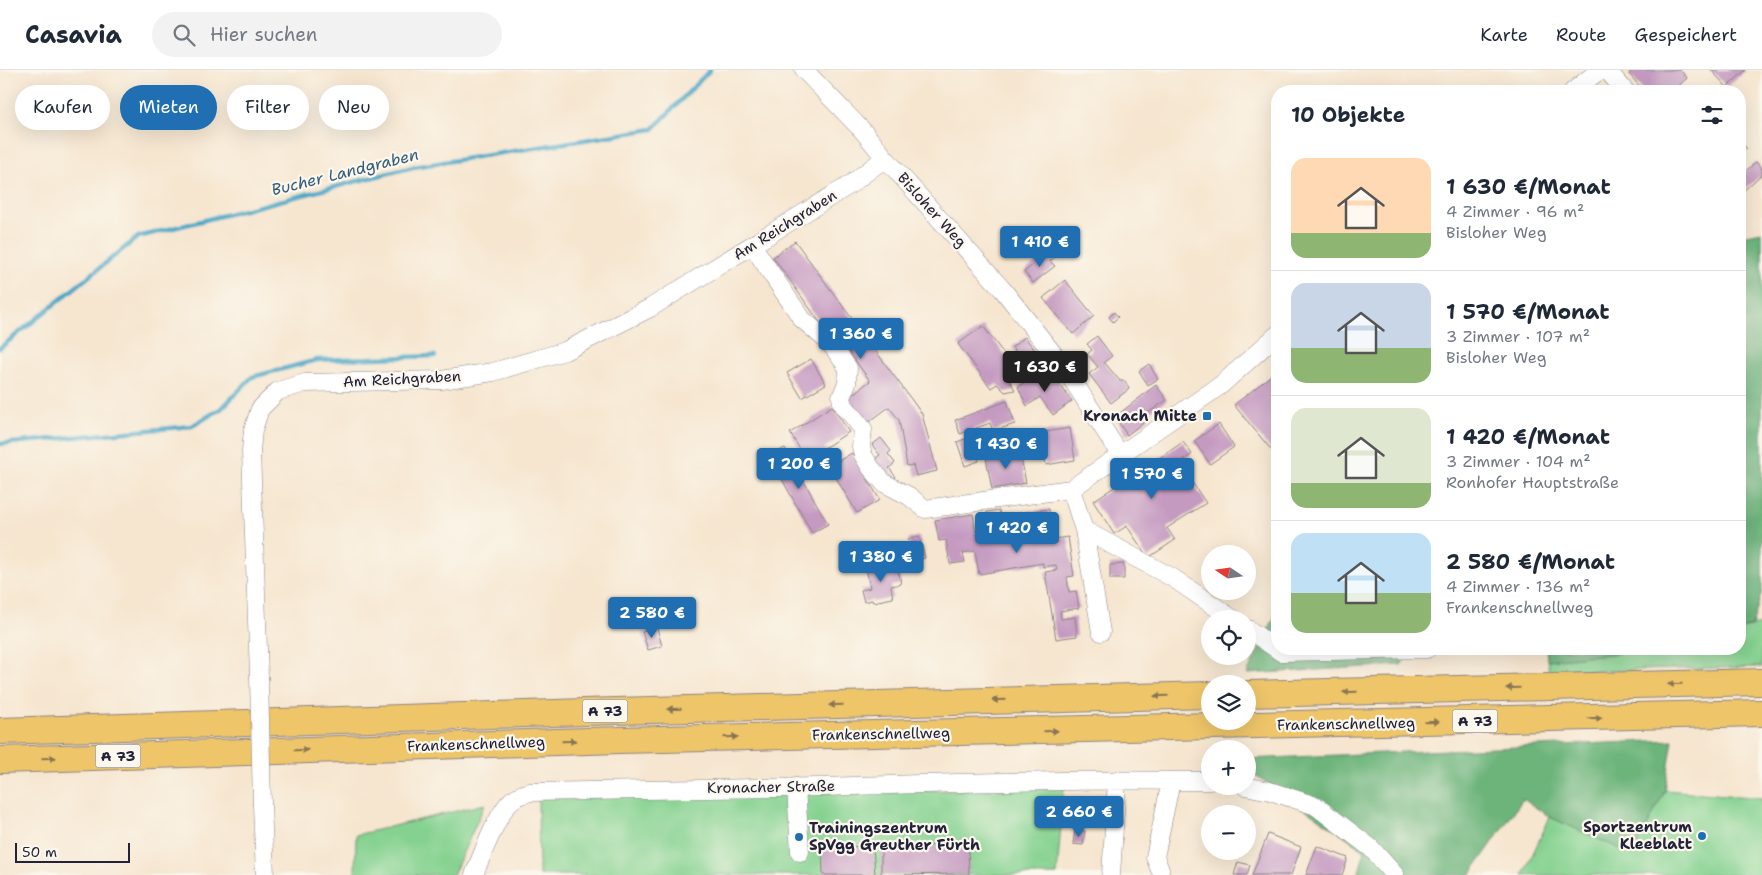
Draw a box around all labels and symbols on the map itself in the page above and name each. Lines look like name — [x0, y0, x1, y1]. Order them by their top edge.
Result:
water label: Bucher Landgraben — [269, 144, 421, 200]
street label: Bisloher Weg — [893, 168, 971, 252]
street label: Am Reichgraben — [730, 185, 840, 265]
pin: 1 410 € — [994, 226, 1086, 268]
pin: 1 360 € — [815, 318, 907, 360]
pin: 1 630 € — [999, 350, 1091, 393]
street label: Am Reichgraben — [342, 366, 462, 392]
place label: Kronach Mitte — [1083, 406, 1197, 426]
marker: Kronach Mitte — [1201, 410, 1213, 422]
pin: 1 430 € — [960, 428, 1052, 470]
pin: 1 200 € — [753, 448, 845, 490]
pin: 1 570 € — [1106, 458, 1198, 500]
pin: 1 420 € — [971, 512, 1063, 554]
pin: 1 380 € — [835, 540, 927, 583]
north arrow — [1201, 545, 1256, 600]
pin: 2 580 € — [606, 596, 698, 639]
one-way arrow — [1667, 680, 1683, 688]
one-way arrow — [1504, 684, 1520, 692]
one-way arrow — [1342, 688, 1358, 696]
one-way arrow — [1153, 693, 1169, 701]
one-way arrow — [991, 697, 1007, 705]
road number: A 73 — [582, 700, 628, 722]
one-way arrow — [828, 701, 844, 709]
one-way arrow — [666, 706, 682, 714]
road number: A 73 — [1452, 710, 1498, 732]
street label: Frankenschnellweg — [1277, 713, 1415, 735]
one-way arrow — [1587, 714, 1603, 722]
one-way arrow — [1425, 717, 1441, 725]
street label: Frankenschnellweg — [812, 723, 950, 745]
one-way arrow — [1043, 726, 1059, 734]
street label: Frankenschnellweg — [407, 732, 545, 756]
one-way arrow — [723, 733, 739, 741]
one-way arrow — [561, 737, 577, 745]
road number: A 73 — [96, 744, 140, 768]
one-way arrow — [294, 746, 310, 754]
one-way arrow — [41, 754, 57, 762]
street label: Kronacher Straße — [707, 776, 835, 798]
pin: 2 660 € — [1033, 796, 1125, 838]
place label: Sportzentrum Kleeblatt — [1583, 817, 1692, 854]
place label: Trainingszentrum SpVgg Greuther Fürth — [809, 818, 980, 855]
marker: Sportzentrum Kleeblatt — [1696, 830, 1708, 842]
marker: Trainingszentrum SpVgg Greuther Fürth — [793, 831, 805, 843]
scale bar — [15, 840, 130, 863]

